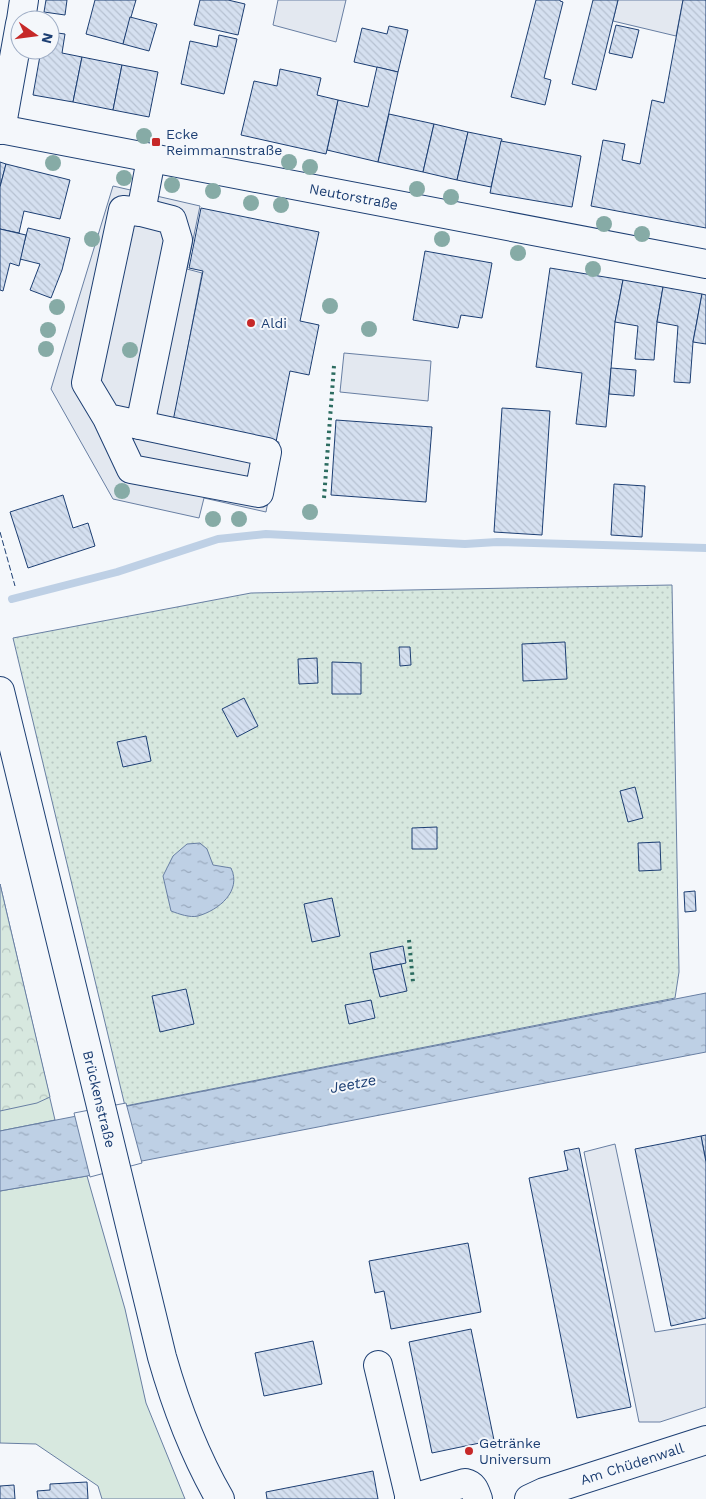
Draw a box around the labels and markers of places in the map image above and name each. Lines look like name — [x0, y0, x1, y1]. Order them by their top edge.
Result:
place label: Ecke Reimmannstraße — [166, 126, 282, 158]
marker: Ecke Reimmannstraße — [150, 136, 162, 148]
place label: Aldi — [261, 315, 287, 331]
marker: Aldi — [245, 317, 257, 329]
place label: Getränke Universum — [479, 1435, 551, 1467]
marker: Getränke Universum — [463, 1445, 475, 1457]

